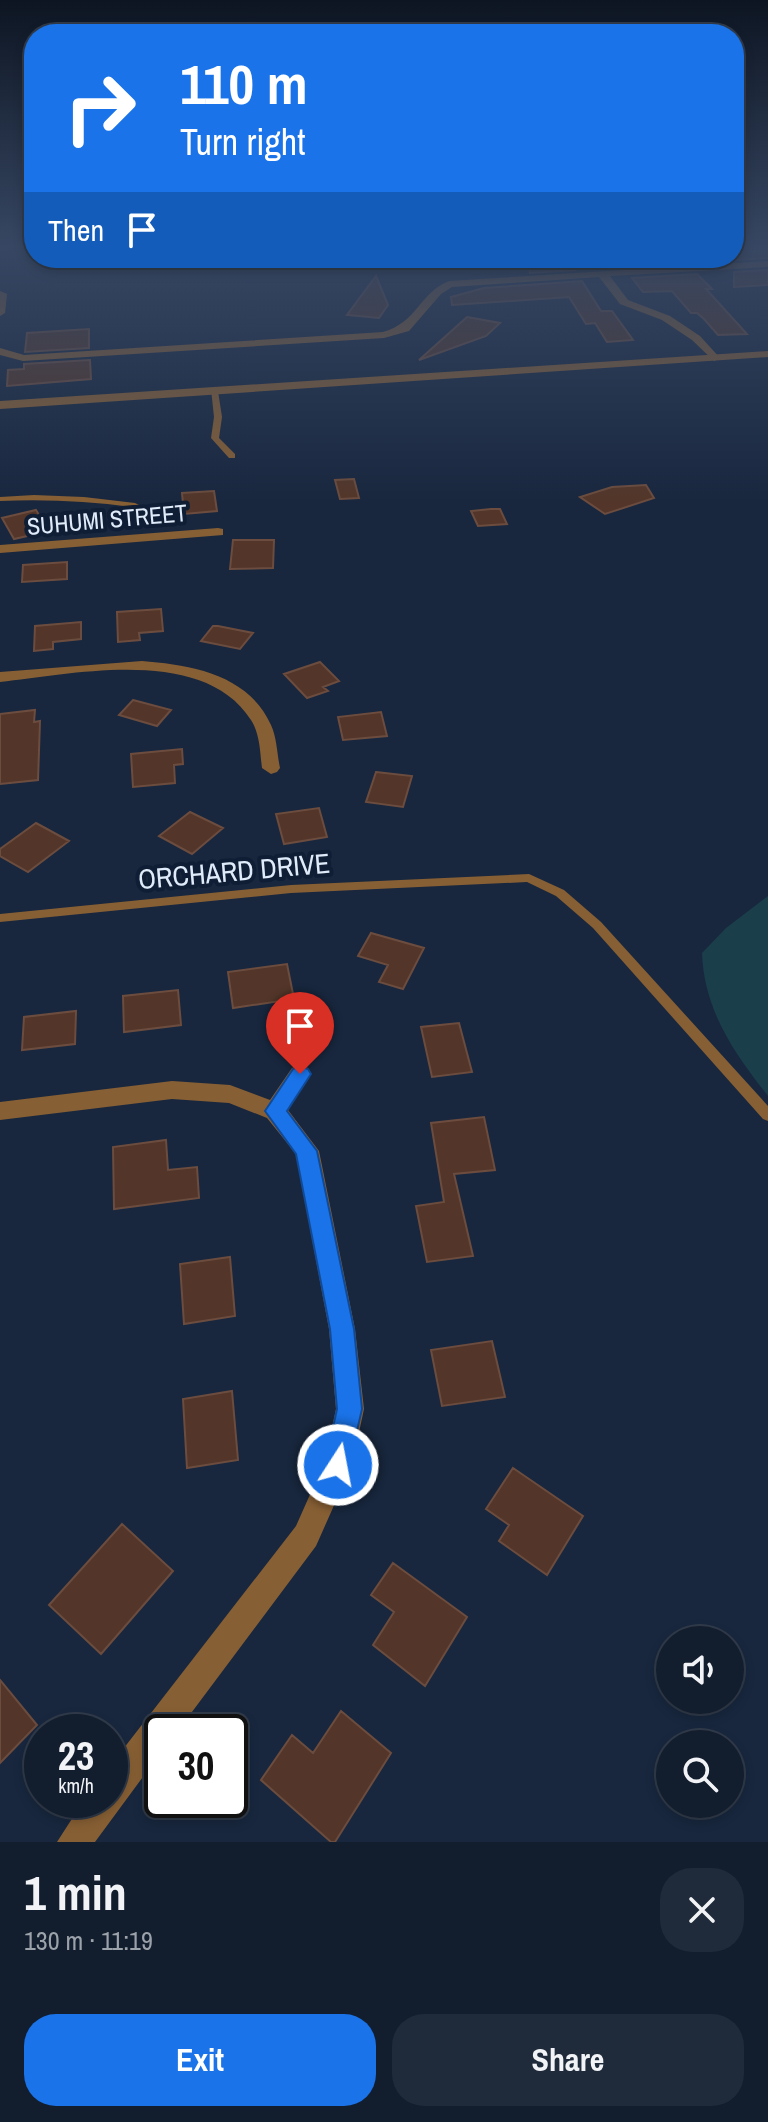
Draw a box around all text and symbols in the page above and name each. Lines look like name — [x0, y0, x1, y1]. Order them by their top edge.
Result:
text: 110 m — [180, 46, 308, 121]
icon: right — [48, 56, 152, 160]
text: Turn right — [180, 118, 305, 166]
icon: arrive — [120, 208, 164, 252]
text: Then — [48, 210, 104, 250]
street label: SUHUMI STREET — [26, 496, 188, 542]
street label: ORCHARD DRIVE — [136, 844, 332, 898]
pin — [266, 992, 334, 1074]
icon: arrive — [278, 1004, 322, 1048]
position arrow — [296, 1423, 380, 1507]
map controls — [656, 1626, 744, 1818]
button: sound — [656, 1626, 744, 1714]
speed limit sign: 30 — [144, 1714, 248, 1818]
text: 23 — [58, 1729, 94, 1782]
button: search — [656, 1730, 744, 1818]
text: km/h — [58, 1772, 94, 1799]
text: 1 min — [24, 1860, 127, 1925]
button: close — [660, 1868, 744, 1952]
text: 130 m · 11:19 — [24, 1923, 153, 1958]
button: Exit — [24, 2014, 376, 2106]
button: Share — [392, 2014, 744, 2106]

